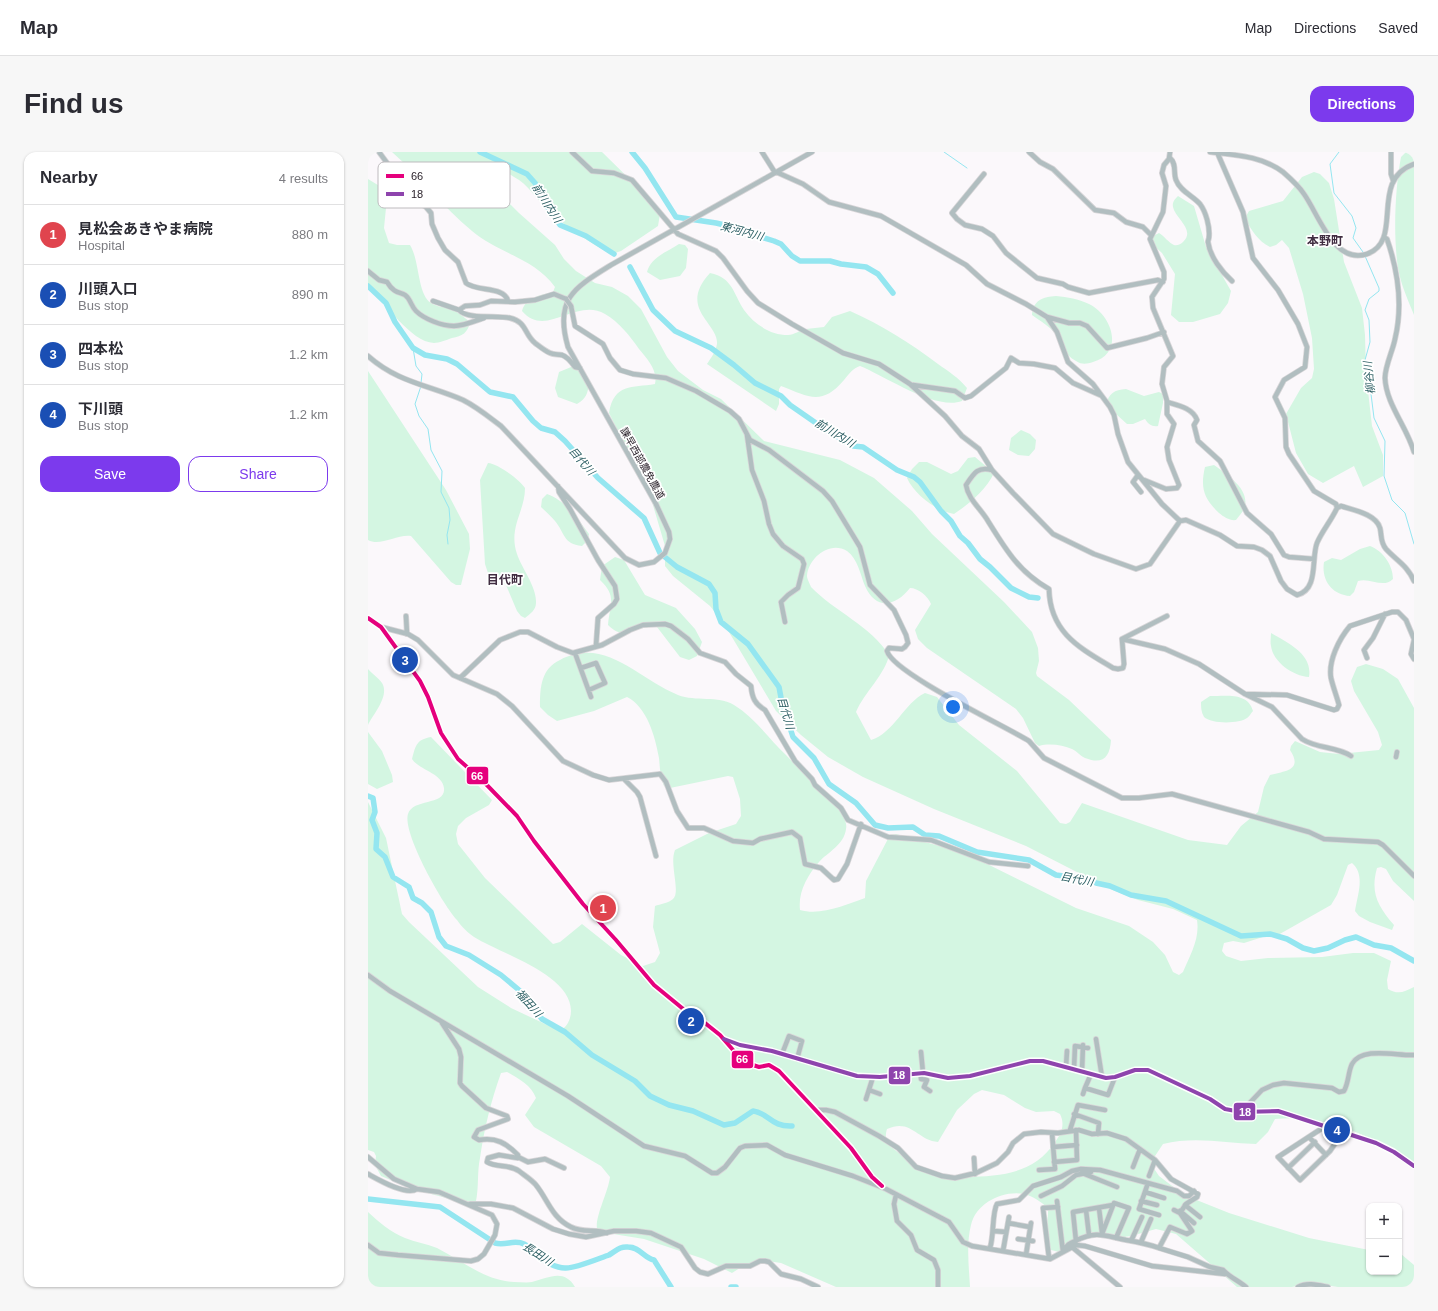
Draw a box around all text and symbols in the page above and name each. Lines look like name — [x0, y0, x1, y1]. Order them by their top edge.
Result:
text: Map — [20, 17, 58, 38]
text: Map — [1245, 20, 1272, 36]
text: Directions — [1294, 20, 1356, 36]
text: Saved — [1378, 20, 1418, 36]
button: Directions — [1310, 86, 1414, 122]
text: Find us — [24, 88, 124, 119]
legend — [378, 162, 510, 208]
text: Nearby — [40, 168, 98, 187]
text: 66 — [411, 170, 423, 182]
text: 4 results — [279, 171, 328, 186]
water label: 前川内川 — [530, 181, 565, 226]
text: 18 — [411, 188, 423, 200]
text: 見松会あきやま病院 — [78, 220, 213, 237]
water label: 東河内川 — [719, 220, 766, 243]
text: 1 — [49, 227, 57, 242]
text: 880 m — [292, 227, 328, 242]
district label: 本野町 — [1307, 234, 1343, 248]
text: Hospital — [78, 238, 125, 253]
text: 川頭入口 — [78, 280, 138, 297]
text: 2 — [49, 287, 57, 302]
text: 890 m — [292, 287, 328, 302]
text: Bus stop — [78, 298, 129, 313]
text: 四本松 — [78, 340, 123, 357]
text: 3 — [49, 347, 57, 362]
text: 1.2 km — [289, 347, 328, 362]
text: Bus stop — [78, 358, 129, 373]
water label: 柳谷川 — [1361, 360, 1377, 395]
text: 下川頭 — [78, 400, 123, 417]
text: 4 — [49, 407, 57, 422]
text: 1.2 km — [289, 407, 328, 422]
water label: 前川内川 — [813, 417, 858, 450]
text: Bus stop — [78, 418, 129, 433]
street label: 諫早西部農免農道 — [618, 426, 667, 501]
water label: 目代川 — [567, 445, 598, 478]
button: Save — [40, 456, 180, 492]
button: Share — [188, 456, 328, 492]
district label: 目代町 — [487, 573, 523, 587]
pin: 3 — [392, 645, 418, 675]
water label: 目代川 — [776, 695, 797, 731]
your location — [943, 697, 963, 717]
line badge: 66 — [466, 766, 489, 785]
text: 66 — [471, 770, 483, 782]
water label: 目代川 — [1060, 870, 1095, 888]
pin: 1 — [590, 893, 616, 923]
water label: 福田川 — [514, 987, 545, 1020]
pin: 2 — [678, 1006, 704, 1036]
line badge: 66 — [731, 1050, 754, 1069]
text: 66 — [736, 1053, 748, 1065]
line badge: 18 — [888, 1066, 911, 1085]
text: 18 — [893, 1069, 905, 1081]
line badge: 18 — [1233, 1102, 1256, 1121]
text: 18 — [1239, 1106, 1251, 1118]
pin: 4 — [1324, 1115, 1350, 1145]
map controls — [1366, 1203, 1402, 1275]
button: + — [1366, 1203, 1402, 1239]
button: − — [1366, 1239, 1402, 1275]
water label: 長田川 — [521, 1240, 556, 1269]

